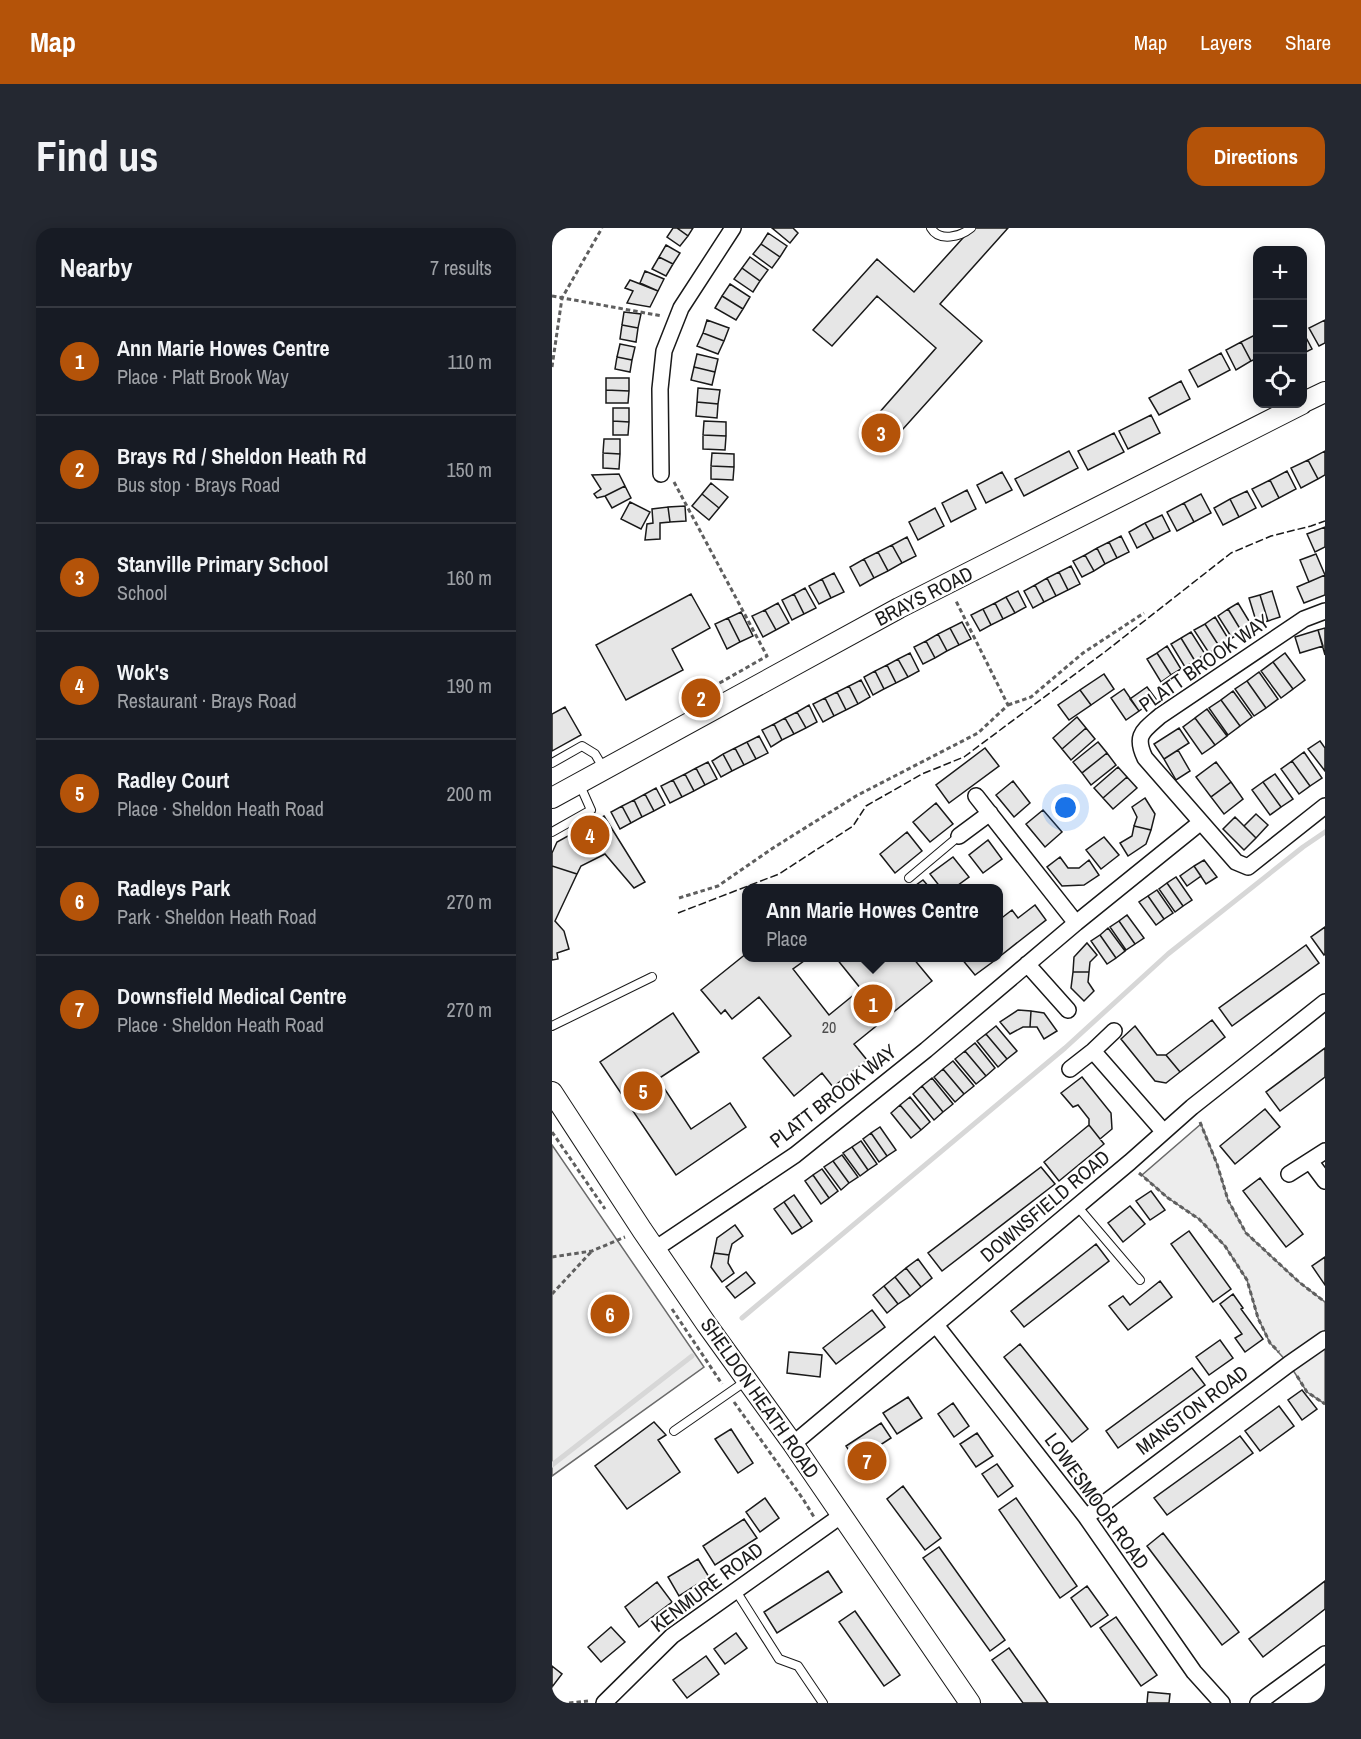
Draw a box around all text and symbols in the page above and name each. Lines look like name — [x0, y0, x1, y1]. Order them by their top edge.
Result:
text: Map — [30, 23, 76, 61]
text: Map — [1134, 28, 1167, 57]
text: Layers — [1200, 28, 1252, 57]
text: Share — [1285, 28, 1331, 57]
button: Directions — [1187, 127, 1325, 186]
text: Find us — [36, 128, 158, 184]
map controls — [1253, 246, 1307, 408]
button: + — [1253, 246, 1307, 300]
text: Nearby — [60, 250, 132, 285]
text: 7 results — [430, 254, 492, 281]
button: − — [1253, 300, 1307, 354]
text: Ann Marie Howes Centre — [117, 333, 330, 363]
text: 1 — [75, 348, 84, 375]
text: 110 m — [448, 348, 492, 375]
button: locate — [1253, 354, 1307, 408]
text: Place · Platt Brook Way — [117, 363, 289, 390]
pin: 3 — [862, 410, 900, 456]
text: Brays Rd / Sheldon Heath Rd — [117, 441, 367, 471]
text: 2 — [75, 456, 84, 483]
text: 150 m — [446, 456, 492, 483]
text: Bus stop · Brays Road — [117, 471, 280, 498]
text: Stanville Primary School — [117, 549, 329, 579]
street label: BRAYS ROAD — [870, 559, 977, 632]
text: 3 — [75, 564, 84, 591]
text: 160 m — [446, 564, 492, 591]
text: School — [117, 579, 167, 606]
street label: PLATT BROOK WAY — [1133, 607, 1274, 718]
text: Wok's — [117, 657, 169, 687]
text: 4 — [75, 672, 84, 699]
text: 190 m — [446, 672, 492, 699]
pin: 2 — [682, 676, 720, 720]
text: Restaurant · Brays Road — [117, 687, 297, 714]
text: Radley Court — [117, 765, 229, 795]
text: 5 — [75, 780, 84, 807]
text: 200 m — [446, 780, 492, 807]
your location — [1051, 793, 1080, 822]
text: Place · Sheldon Heath Road — [117, 795, 324, 822]
pin: 4 — [570, 812, 609, 858]
text: Radleys Park — [117, 873, 230, 903]
popup — [742, 884, 1003, 962]
text: 6 — [75, 888, 84, 915]
text: 270 m — [446, 888, 492, 915]
text: Ann Marie Howes Centre — [766, 895, 979, 925]
text: Park · Sheldon Heath Road — [117, 903, 317, 930]
text: Place — [766, 925, 807, 952]
text: Downsfield Medical Centre — [117, 981, 347, 1011]
pin: 1 — [854, 982, 892, 1026]
text: 7 — [75, 996, 84, 1023]
text: 270 m — [446, 996, 492, 1023]
text: Place · Sheldon Heath Road — [117, 1011, 324, 1038]
house number: 20 — [822, 1016, 836, 1038]
street label: PLATT BROOK WAY — [764, 1038, 902, 1153]
pin: 5 — [624, 1068, 662, 1114]
street label: DOWNSFIELD ROAD — [974, 1143, 1115, 1268]
pin: 6 — [590, 1292, 630, 1336]
street label: SHELDON HEATH ROAD — [695, 1312, 826, 1483]
street label: MANSTON ROAD — [1130, 1359, 1253, 1461]
street label: LOWESMOOR ROAD — [1039, 1427, 1156, 1574]
pin: 7 — [848, 1438, 886, 1484]
street label: KENMURE ROAD — [645, 1536, 768, 1638]

